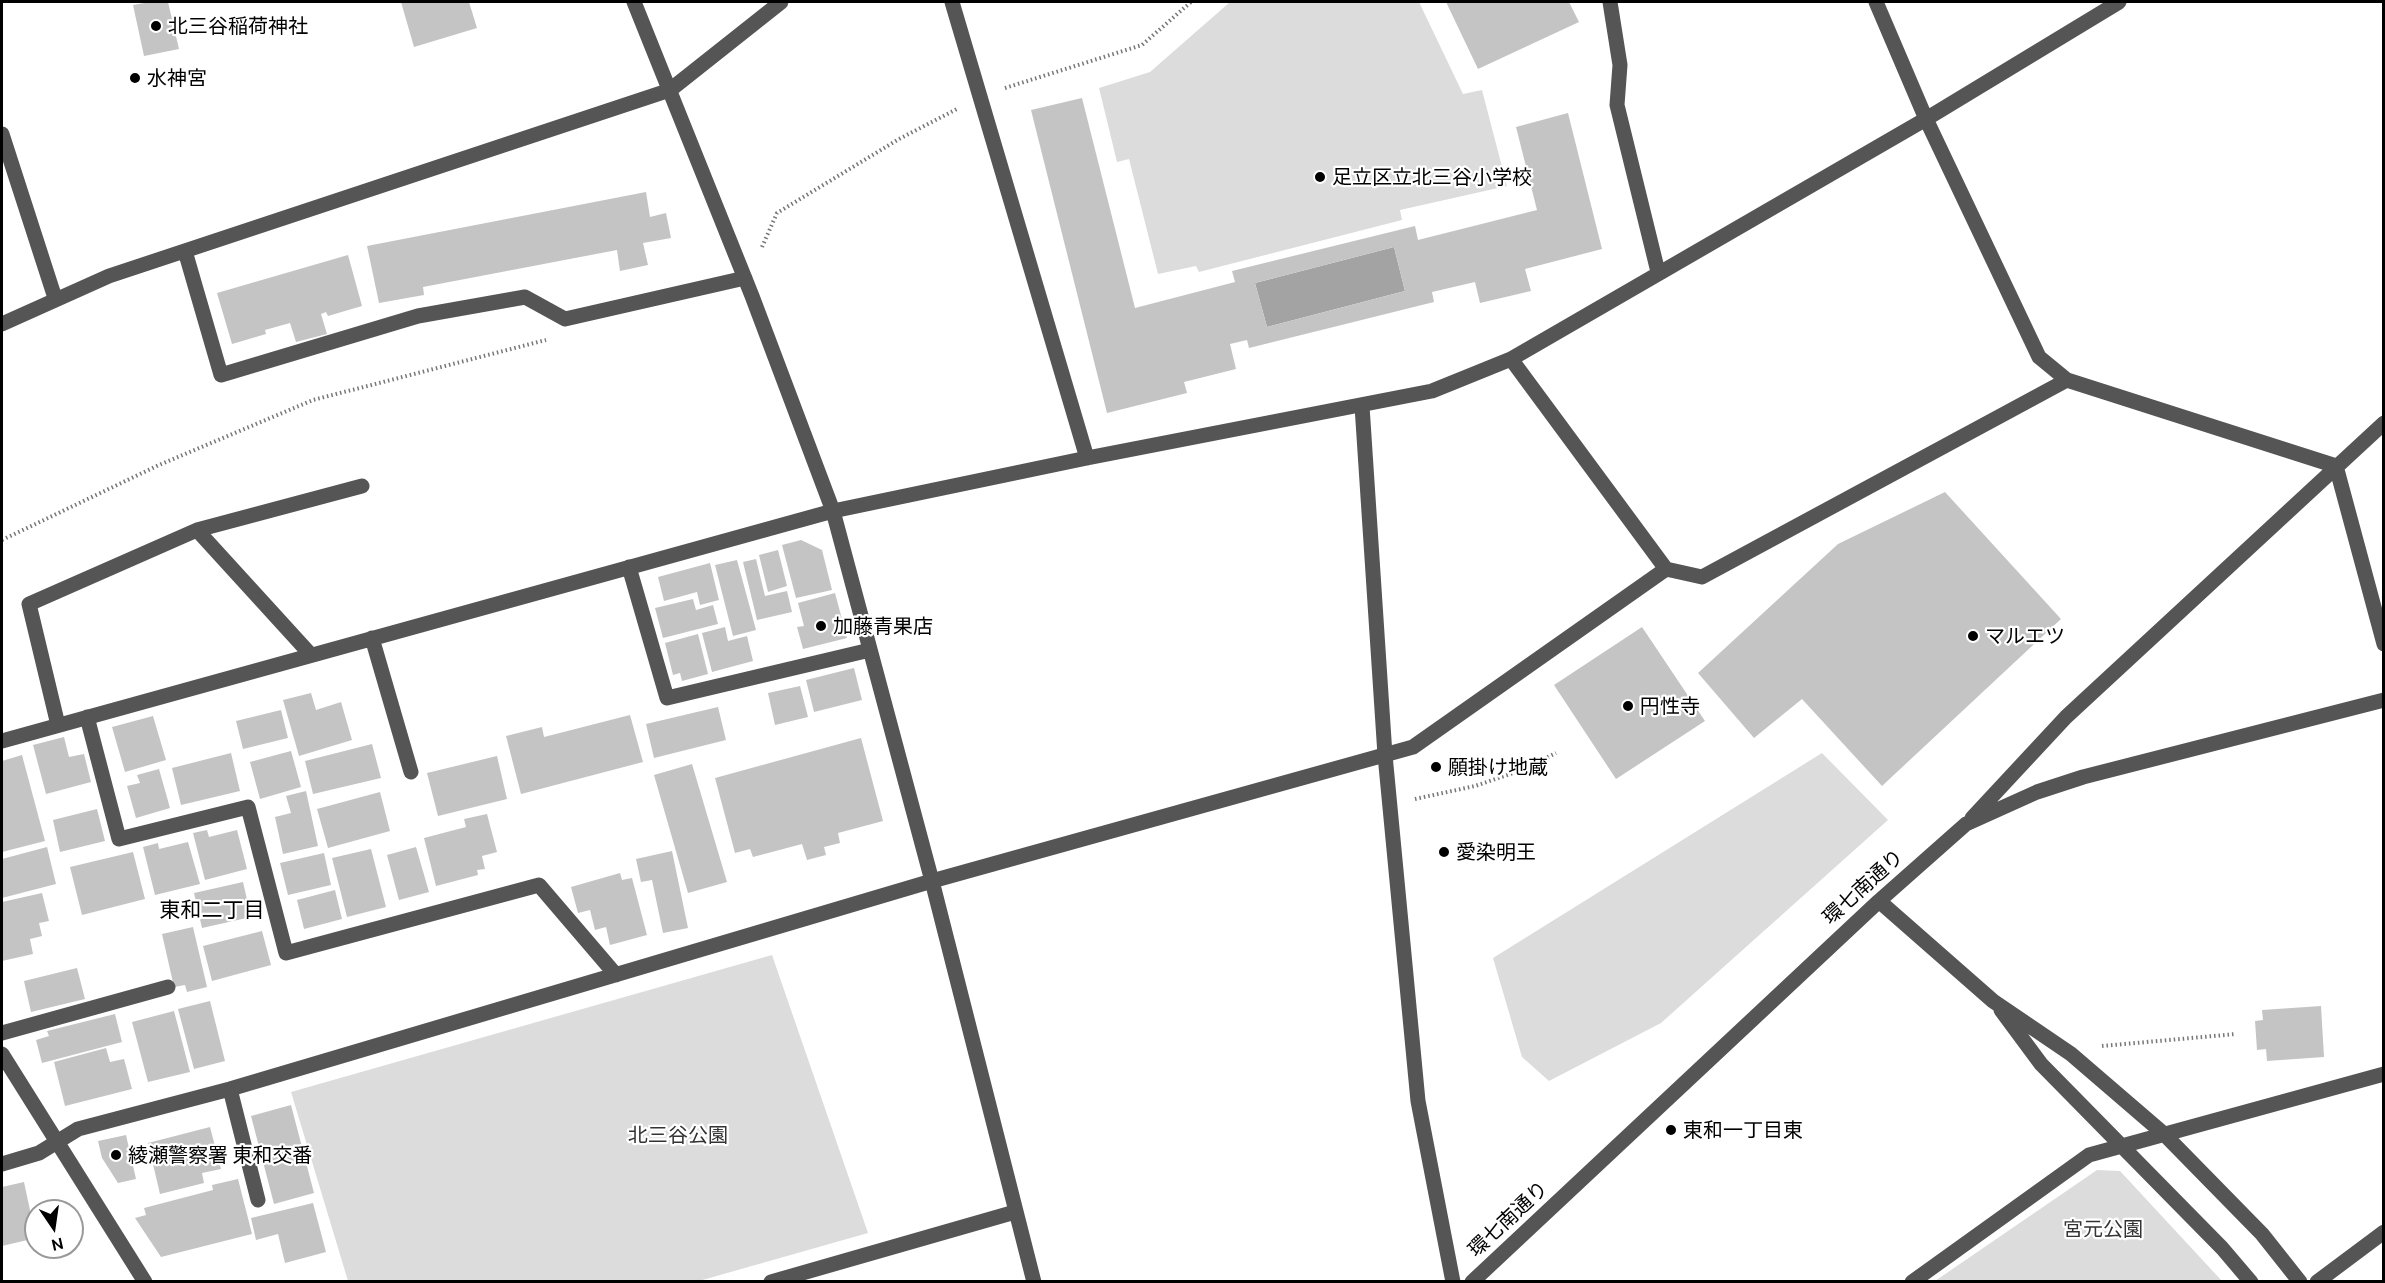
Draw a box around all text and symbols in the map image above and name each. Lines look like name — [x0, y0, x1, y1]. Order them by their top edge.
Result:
place label: 北三谷稲荷神社 — [168, 14, 308, 38]
marker: 北三谷稲荷神社 — [149, 19, 163, 33]
place label: 水神宮 — [147, 66, 207, 90]
marker: 水神宮 — [128, 71, 142, 85]
place label: 足立区立北三谷小学校 — [1332, 165, 1532, 189]
marker: 足立区立北三谷小学校 — [1313, 170, 1327, 184]
place label: 加藤青果店 — [833, 614, 933, 638]
marker: 加藤青果店 — [814, 619, 828, 633]
place label: マルエツ — [1985, 624, 2065, 648]
marker: マルエツ — [1966, 629, 1980, 643]
place label: 円性寺 — [1640, 694, 1700, 718]
marker: 円性寺 — [1621, 699, 1635, 713]
place label: 願掛け地蔵 — [1448, 755, 1548, 779]
marker: 願掛け地蔵 — [1429, 760, 1443, 774]
place label: 愛染明王 — [1456, 840, 1536, 864]
marker: 愛染明王 — [1437, 845, 1451, 859]
street label: 環七南通り — [1818, 845, 1908, 929]
district label: 東和二丁目 — [160, 897, 264, 923]
place label: 東和一丁目東 — [1683, 1118, 1803, 1142]
park label: 北三谷公園 — [628, 1123, 728, 1147]
marker: 東和一丁目東 — [1664, 1123, 1678, 1137]
place label: 綾瀬警察署 東和交番 — [128, 1143, 313, 1167]
marker: 綾瀬警察署 東和交番 — [109, 1148, 123, 1162]
street label: 環七南通り — [1463, 1176, 1553, 1262]
north arrow — [24, 1199, 84, 1259]
park label: 宮元公園 — [2063, 1217, 2143, 1241]
text: N — [50, 1234, 65, 1255]

